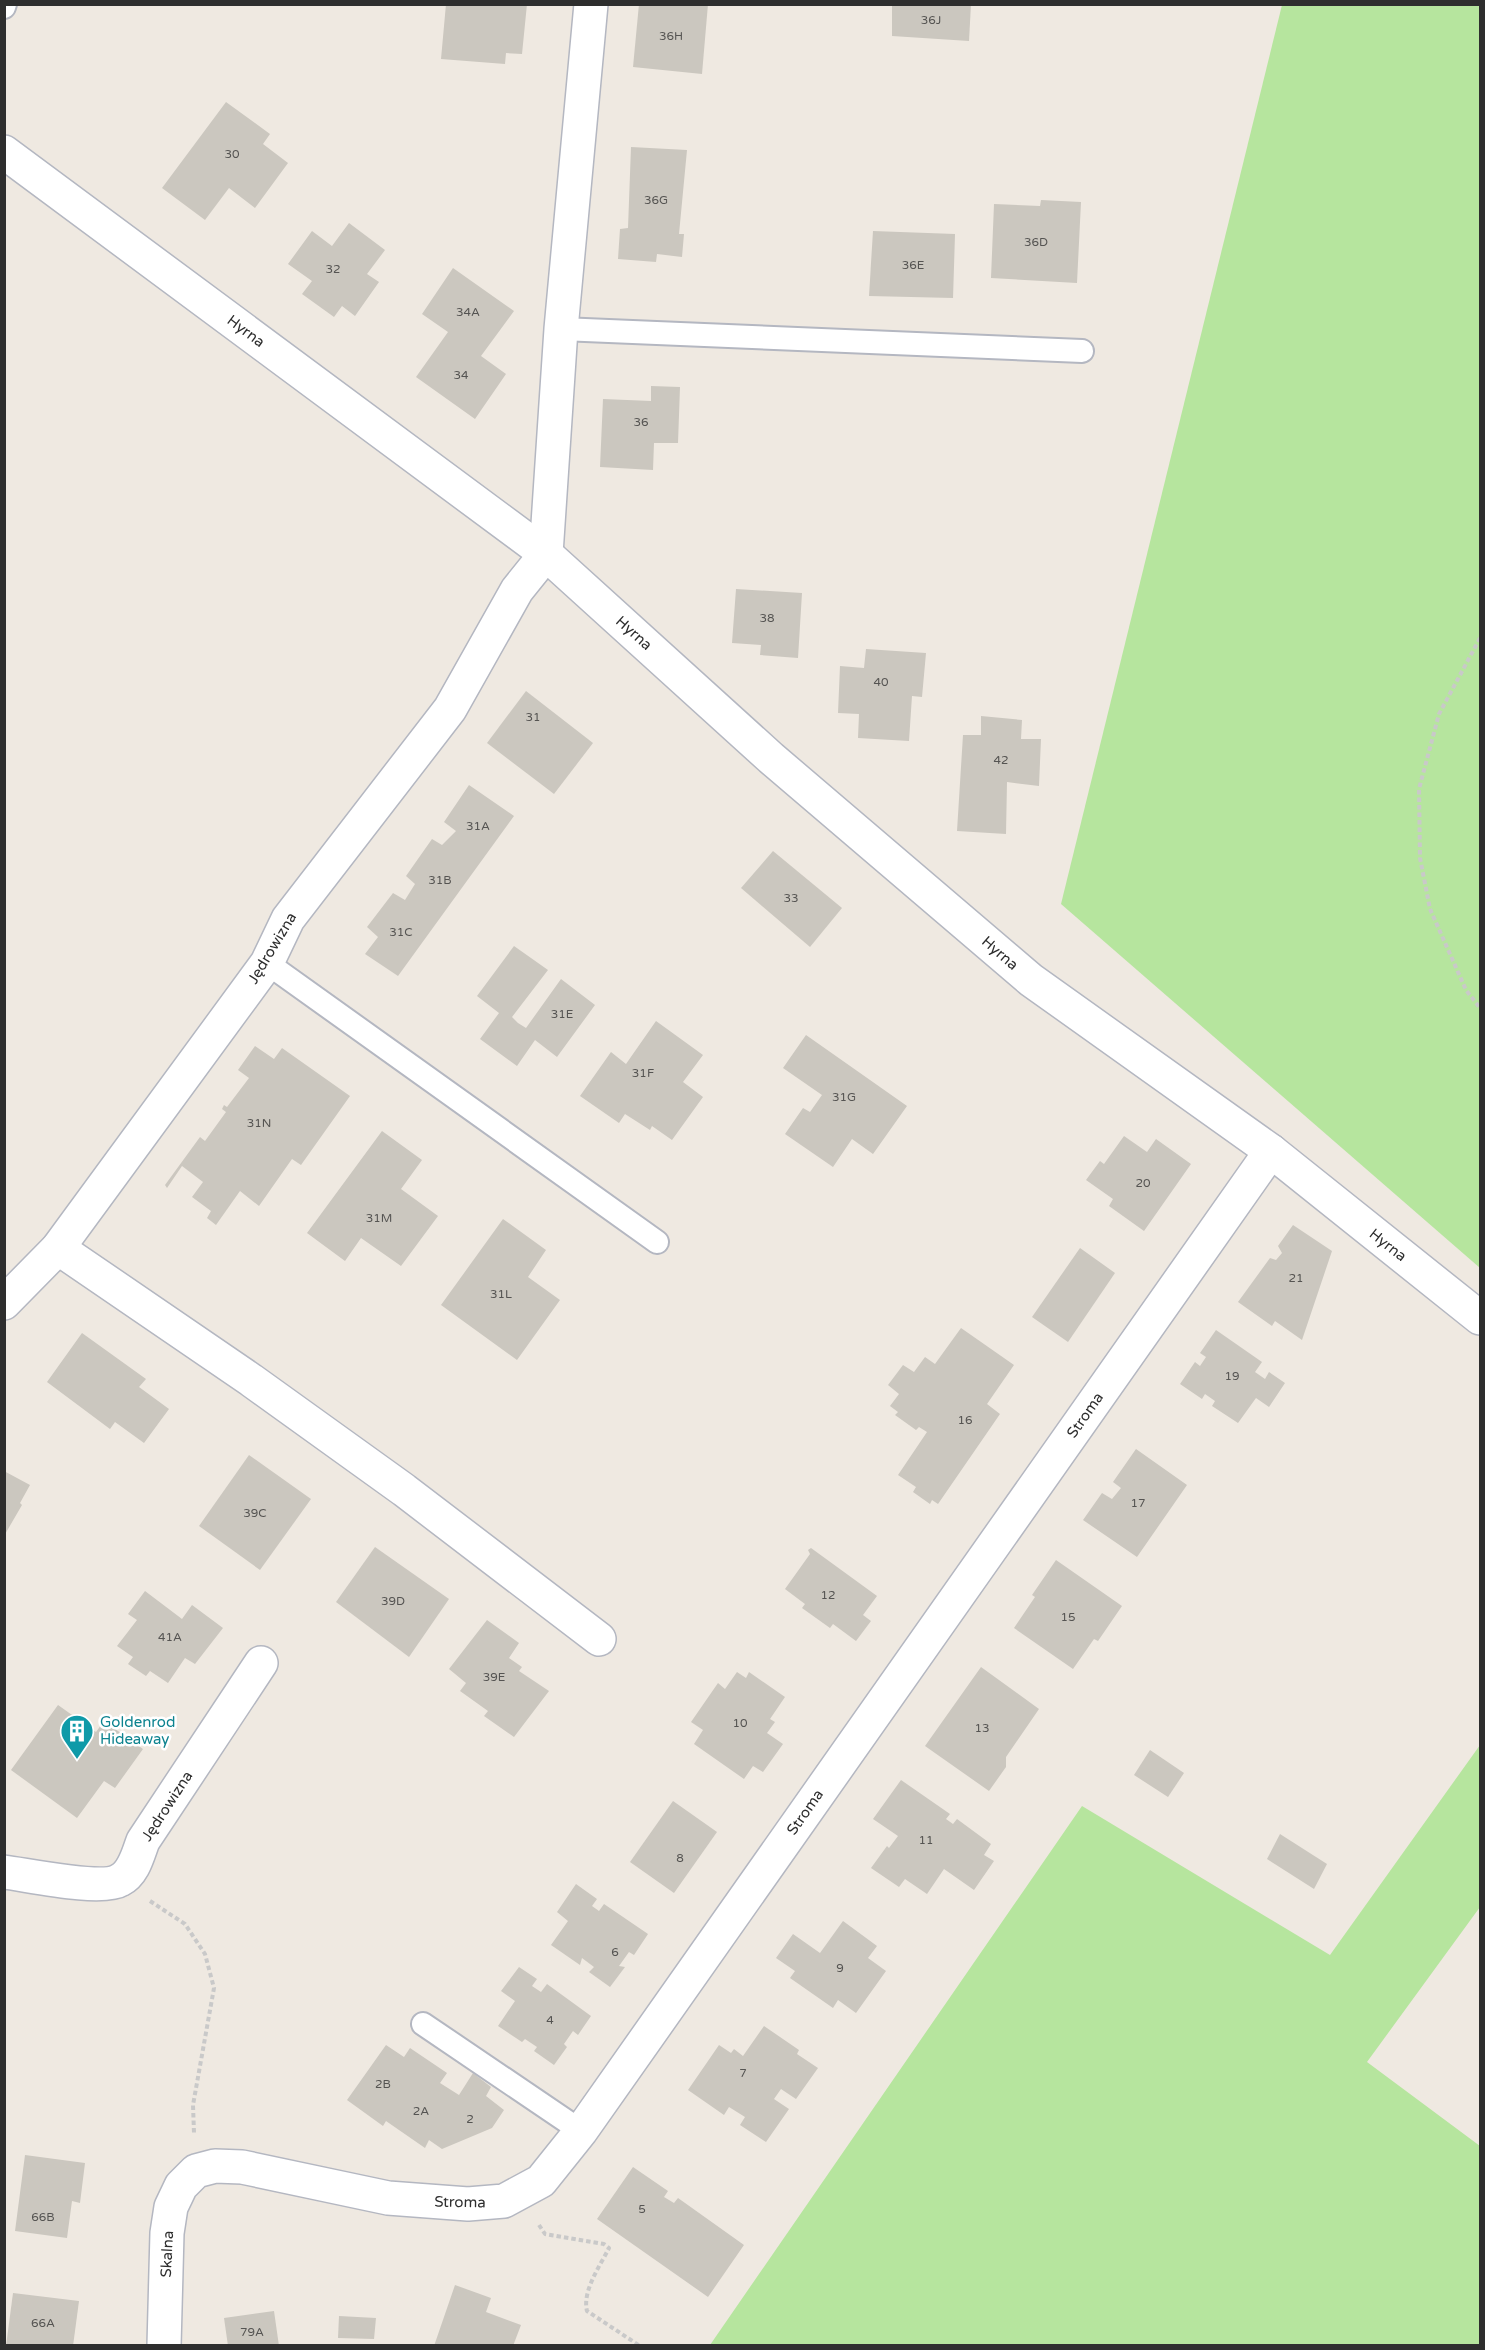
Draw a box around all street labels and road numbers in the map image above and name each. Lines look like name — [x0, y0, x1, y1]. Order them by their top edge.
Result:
street label: Hyrna — [224, 311, 268, 351]
street label: Hyrna — [612, 612, 656, 654]
street label: Jędrowizna — [244, 909, 300, 987]
street label: Hyrna — [978, 932, 1022, 974]
street label: Hyrna — [1366, 1225, 1410, 1265]
street label: Stroma — [1063, 1389, 1107, 1441]
street label: Jędrowizna — [138, 1767, 196, 1845]
street label: Stroma — [783, 1786, 827, 1838]
street label: Stroma — [434, 2193, 486, 2211]
street label: Skalna — [157, 2230, 177, 2278]

